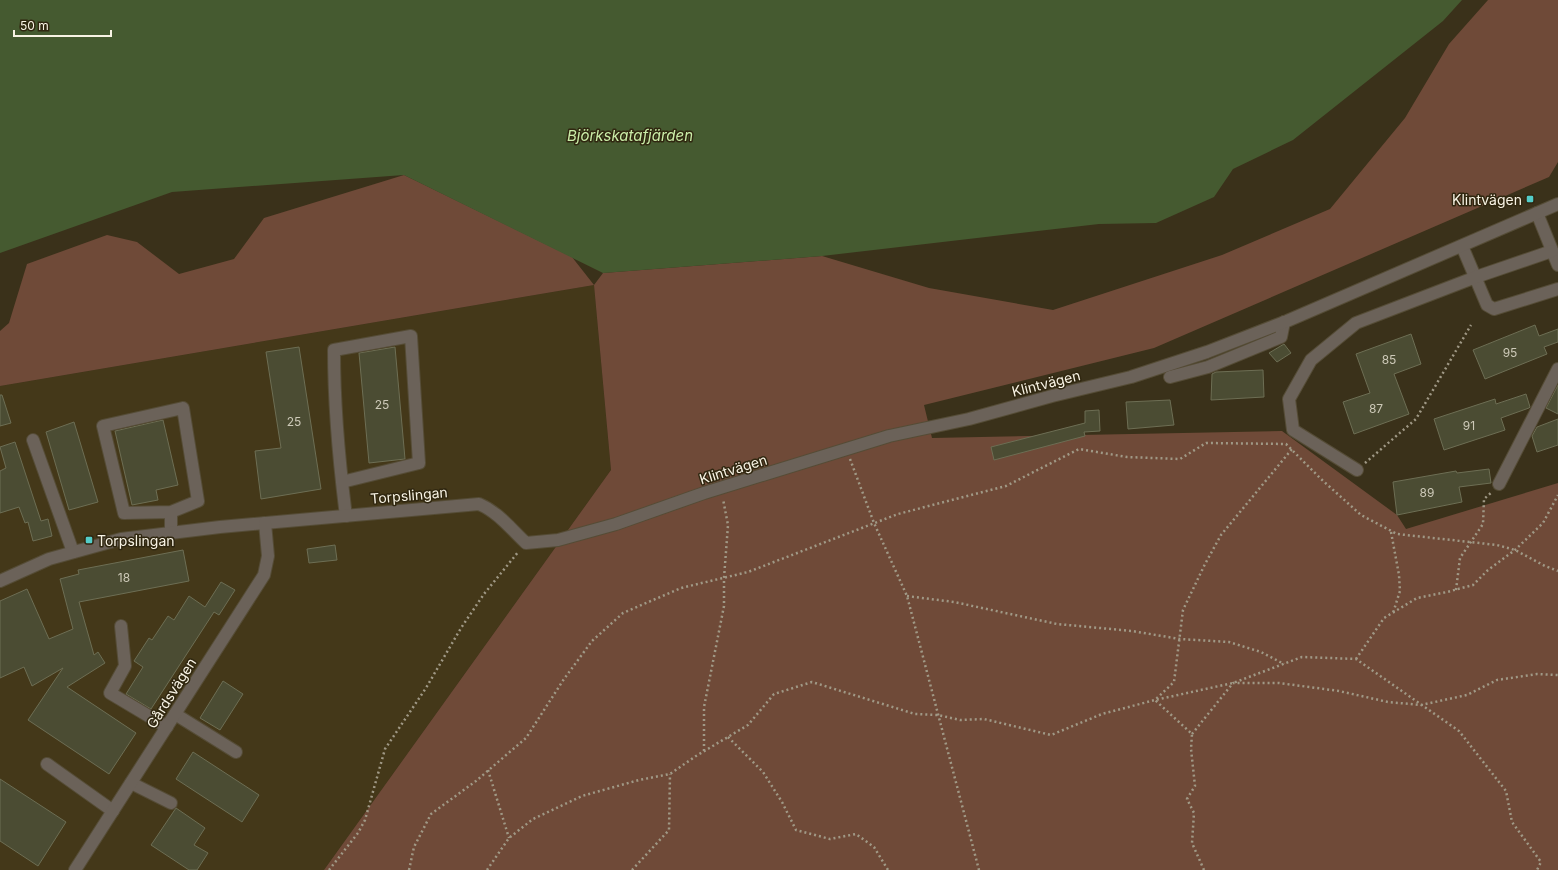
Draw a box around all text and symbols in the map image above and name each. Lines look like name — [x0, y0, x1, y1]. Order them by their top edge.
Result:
scale bar — [14, 12, 111, 38]
text: 50 m — [20, 18, 49, 33]
water label: Björkskatafjärden — [567, 126, 693, 145]
place label: Klintvägen — [1452, 191, 1522, 208]
marker: Klintvägen — [1525, 194, 1535, 204]
house number: 95 — [1503, 345, 1517, 360]
house number: 85 — [1382, 352, 1396, 367]
street label: Klintvägen — [1010, 366, 1082, 400]
house number: 25 — [375, 397, 389, 412]
house number: 87 — [1369, 401, 1383, 416]
house number: 25 — [287, 414, 301, 429]
house number: 91 — [1463, 418, 1475, 433]
street label: Klintvägen — [697, 451, 769, 487]
street label: Torpslingan — [370, 483, 448, 507]
house number: 89 — [1420, 485, 1434, 500]
place label: Torpslingan — [97, 532, 175, 549]
marker: Torpslingan — [84, 535, 94, 545]
house number: 18 — [118, 570, 130, 585]
street label: Gårdsvägen — [143, 655, 199, 731]

